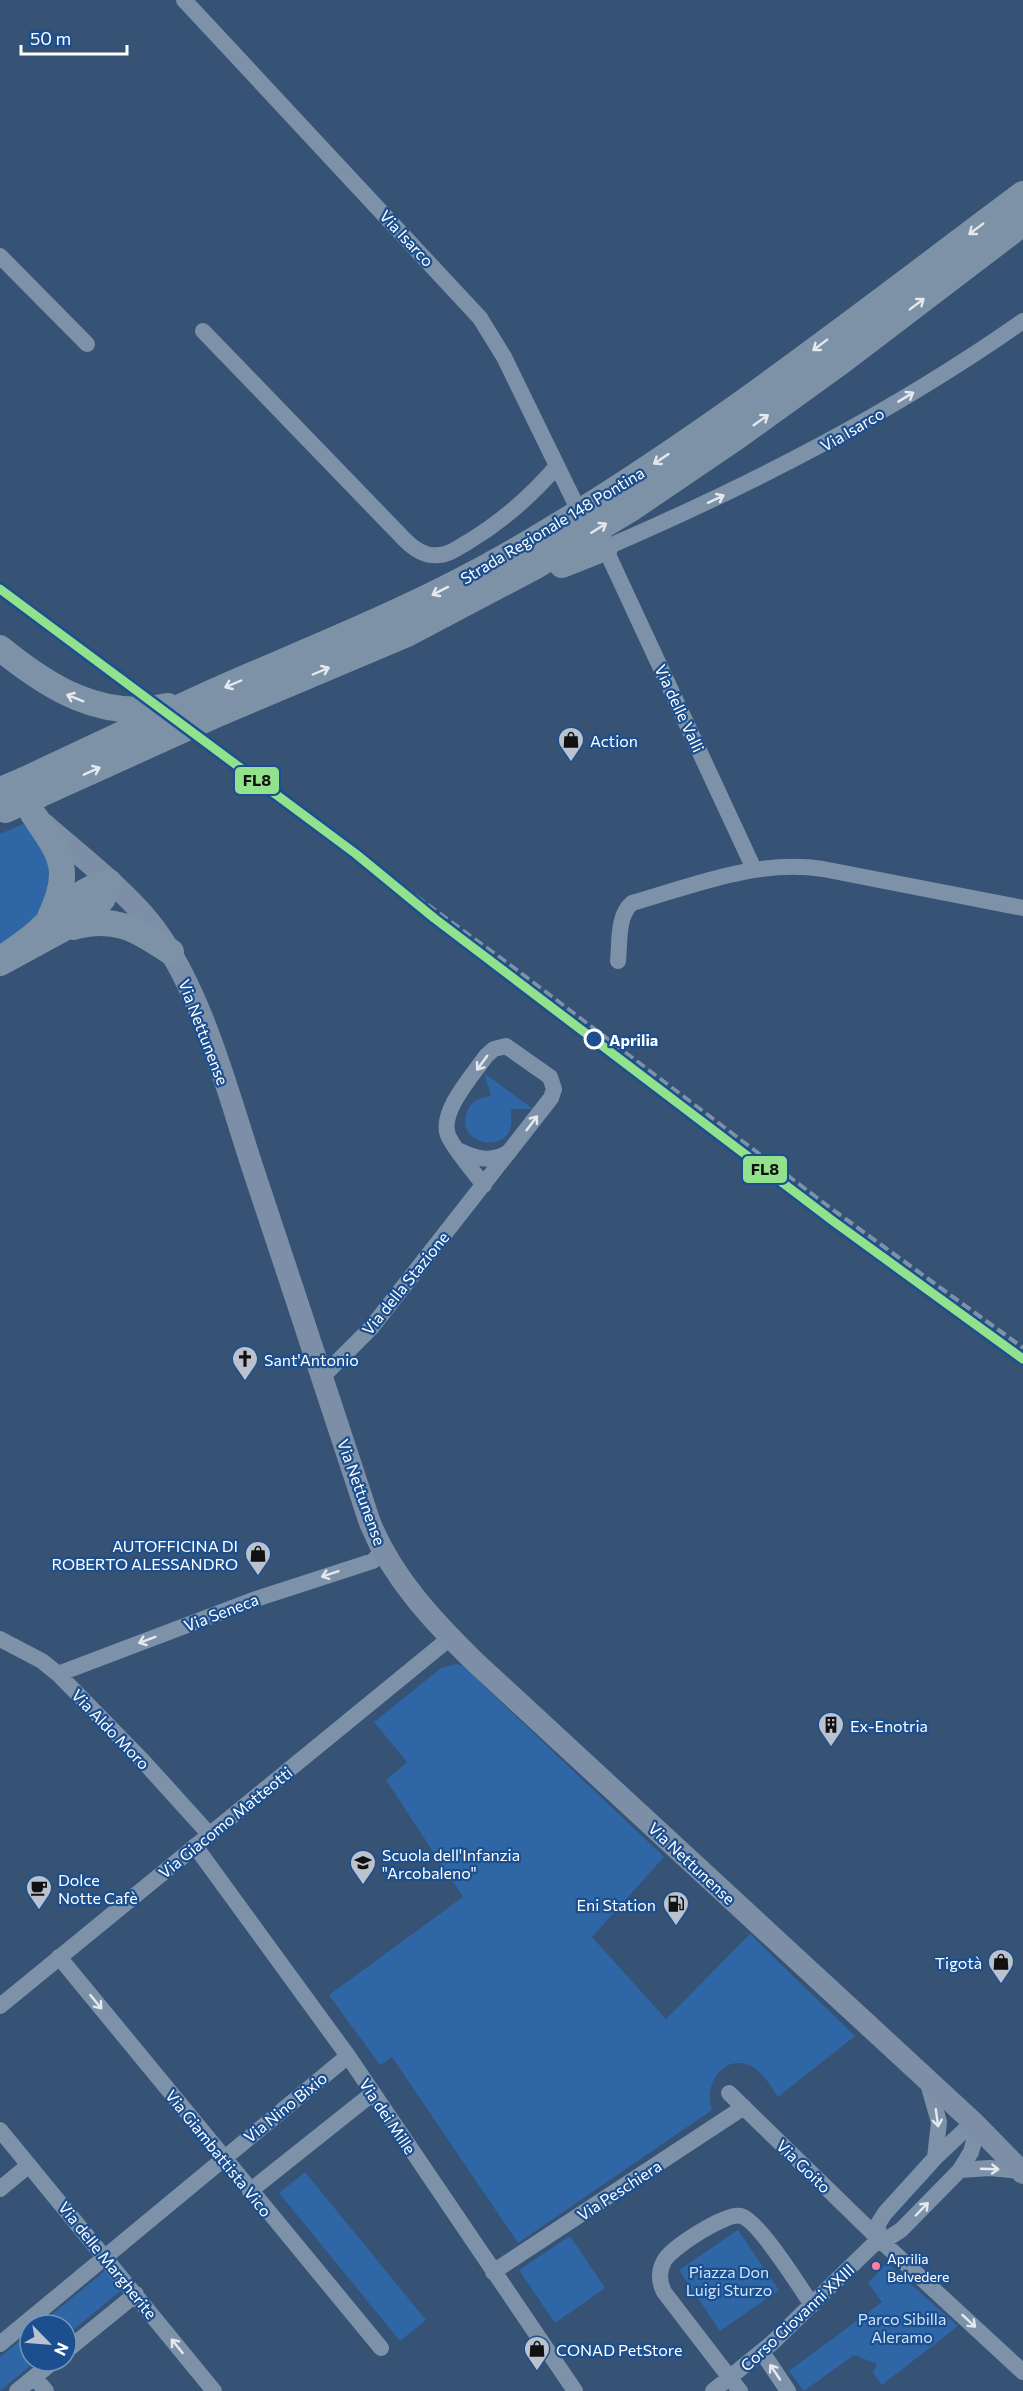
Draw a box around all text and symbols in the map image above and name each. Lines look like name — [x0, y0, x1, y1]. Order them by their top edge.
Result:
scale bar — [21, 18, 128, 56]
text: 50 m — [30, 27, 71, 49]
street label: Via Isarco — [376, 206, 438, 270]
one-way arrow — [969, 223, 985, 235]
one-way arrow — [909, 297, 925, 310]
one-way arrow — [812, 339, 828, 352]
one-way arrow — [897, 391, 914, 403]
street label: Via Isarco — [817, 403, 887, 455]
one-way arrow — [752, 414, 768, 426]
one-way arrow — [653, 453, 670, 465]
street label: Strada Regionale 148 Pontina — [457, 463, 647, 587]
one-way arrow — [706, 493, 724, 505]
one-way arrow — [590, 522, 607, 534]
one-way arrow — [431, 586, 449, 597]
street label: Via delle Valli — [651, 661, 709, 755]
one-way arrow — [312, 664, 330, 676]
one-way arrow — [224, 679, 243, 690]
one-way arrow — [67, 692, 85, 703]
shop icon: Action — [556, 725, 586, 763]
place label: Action — [590, 731, 638, 750]
one-way arrow — [83, 765, 101, 776]
line badge: FL8 — [234, 766, 280, 795]
text: FL8 — [243, 770, 271, 789]
street label: Via Nettunense — [175, 977, 233, 1087]
marker: Aprilia — [584, 1029, 604, 1049]
place label: Aprilia — [609, 1030, 658, 1049]
one-way arrow — [476, 1054, 488, 1070]
one-way arrow — [526, 1115, 539, 1131]
line badge: FL8 — [742, 1155, 788, 1184]
text: FL8 — [751, 1159, 779, 1178]
street label: Via della Stazione — [358, 1228, 452, 1338]
church icon: Sant'Antonio — [230, 1344, 260, 1382]
place label: Sant'Antonio — [264, 1350, 359, 1369]
street label: Via Nettunense — [334, 1436, 390, 1548]
place label: AUTOFFICINA DI ROBERTO ALESSANDRO — [51, 1536, 238, 1573]
shop icon: AUTOFFICINA DI ROBERTO ALESSANDRO — [243, 1539, 273, 1577]
one-way arrow — [321, 1570, 340, 1581]
street label: Via Seneca — [181, 1589, 261, 1635]
one-way arrow — [138, 1636, 157, 1647]
street label: Via Aldo Moro — [68, 1685, 154, 1773]
building icon: Ex-Enotria — [816, 1710, 846, 1748]
place label: Ex-Enotria — [850, 1716, 928, 1735]
street label: Via Giacomo Matteotti — [154, 1762, 296, 1882]
street label: Via Nettunense — [645, 1818, 739, 1908]
place label: Scuola dell'Infanzia "Arcobaleno" — [382, 1845, 520, 1882]
school or university icon: Scuola dell'Infanzia "Arcobaleno" — [348, 1848, 378, 1886]
place label: Dolce Notte Cafè — [58, 1870, 138, 1907]
cafe icon: Dolce Notte Cafè — [24, 1873, 54, 1911]
fuel station icon: Eni Station — [661, 1889, 691, 1927]
place label: Eni Station — [577, 1895, 656, 1914]
shop icon: Tigotà — [986, 1947, 1016, 1985]
place label: Tigotà — [935, 1953, 982, 1972]
one-way arrow — [89, 1994, 103, 2009]
street label: Via Nino Bixio — [240, 2068, 330, 2146]
street label: Via dei Mille — [356, 2074, 420, 2158]
street label: Via Giambattista Vico — [162, 2086, 276, 2220]
one-way arrow — [931, 2108, 942, 2127]
street label: Via Goito — [773, 2136, 835, 2196]
street label: Via Peschiera — [573, 2156, 665, 2224]
one-way arrow — [980, 2163, 1000, 2174]
street label: Via delle Margherite — [55, 2198, 161, 2322]
one-way arrow — [914, 2201, 929, 2216]
place label: Aprilia Belvedere — [887, 2250, 950, 2285]
street label: Corso Giovanni XXIII — [736, 2259, 858, 2375]
marker: Aprilia Belvedere — [870, 2260, 882, 2272]
park label: Piazza Don Luigi Sturzo — [686, 2262, 772, 2299]
park label: Parco Sibilla Aleramo — [858, 2309, 946, 2346]
north arrow — [18, 2313, 78, 2373]
one-way arrow — [961, 2313, 976, 2328]
shop icon: CONAD PetStore — [522, 2334, 552, 2372]
one-way arrow — [171, 2338, 184, 2354]
text: N — [51, 2340, 73, 2359]
place label: CONAD PetStore — [556, 2340, 682, 2359]
one-way arrow — [769, 2364, 781, 2380]

